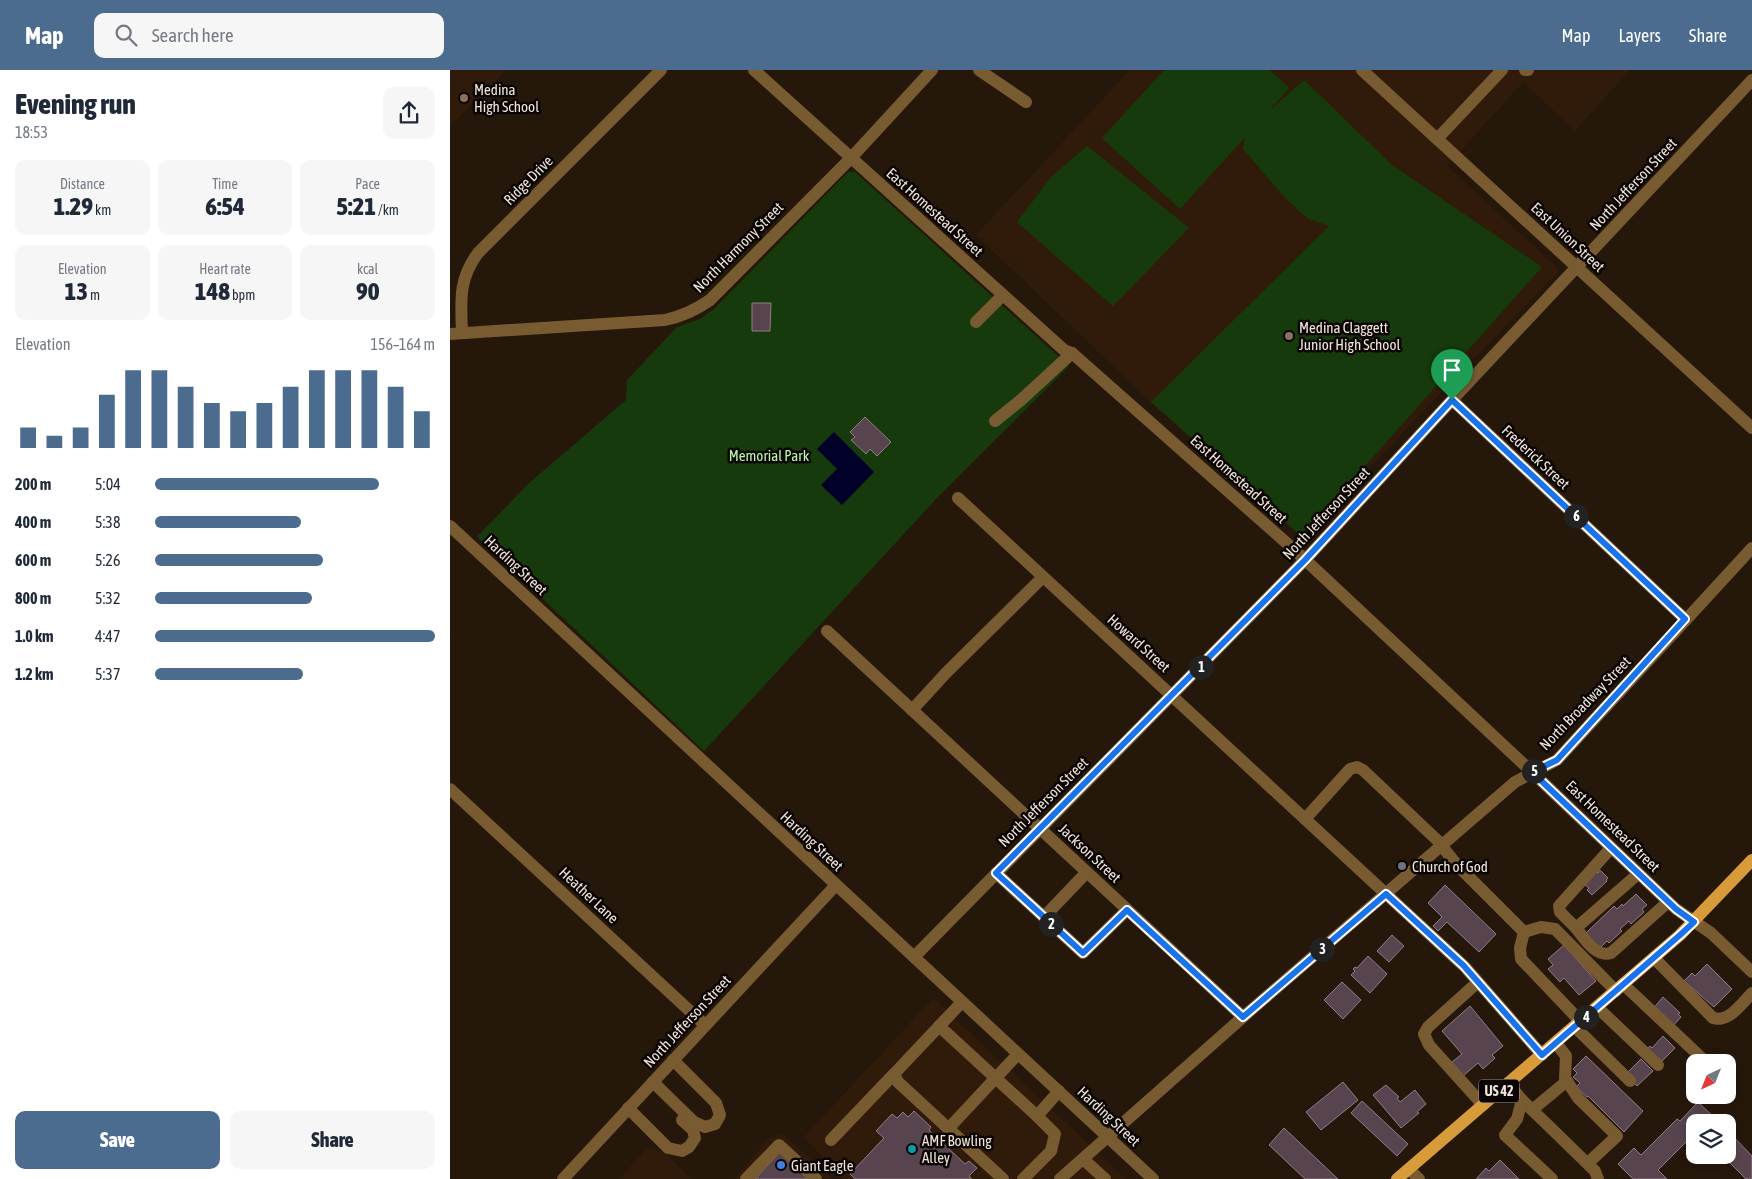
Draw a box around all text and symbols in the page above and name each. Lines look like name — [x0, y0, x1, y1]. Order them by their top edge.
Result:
search box — [94, 13, 444, 58]
icon: search — [112, 21, 140, 49]
text: Map — [25, 22, 64, 49]
text: Search here — [152, 24, 234, 46]
text: Map — [1561, 25, 1590, 46]
text: Layers — [1618, 25, 1661, 46]
text: Share — [1689, 25, 1727, 46]
place label: Medina High School — [474, 81, 539, 115]
button: share — [383, 87, 435, 139]
text: Evening run — [15, 88, 136, 120]
marker: Medina High School — [458, 92, 470, 104]
text: 18:53 — [15, 123, 48, 141]
street label: North Jefferson Street — [1586, 135, 1680, 233]
street label: Ridge Drive — [500, 152, 556, 208]
street label: East Homestead Street — [883, 164, 987, 260]
text: Distance — [60, 176, 105, 192]
text: Time — [212, 176, 238, 192]
text: Pace — [355, 176, 380, 192]
text: 1.29 — [53, 192, 93, 220]
text: 6:54 — [205, 192, 245, 220]
text: 5:21 — [336, 192, 376, 220]
street label: North Harmony Street — [689, 198, 787, 296]
street label: East Union Street — [1528, 199, 1608, 275]
text: km — [93, 202, 111, 218]
text: /km — [376, 202, 399, 218]
text: Elevation — [58, 261, 107, 277]
text: Heart rate — [199, 261, 251, 277]
text: kcal — [357, 261, 378, 277]
text: 13 — [65, 277, 88, 305]
text: 148 — [195, 277, 230, 305]
text: 90 — [356, 277, 379, 305]
text: m — [88, 287, 100, 303]
text: bpm — [230, 287, 255, 303]
place label: Medina Claggett Junior High School — [1299, 319, 1400, 353]
marker: Medina Claggett Junior High School — [1283, 330, 1295, 342]
text: Elevation — [15, 335, 70, 353]
text: 156–164 m — [371, 335, 435, 353]
pin — [1431, 349, 1473, 400]
icon: arrive — [1438, 356, 1466, 384]
street label: Frederick Street — [1499, 422, 1573, 492]
street label: East Homestead Street — [1187, 431, 1291, 527]
park label: Memorial Park — [729, 447, 810, 464]
street label: North Jefferson Street — [1279, 464, 1373, 562]
text: 200 m — [15, 475, 51, 493]
text: 5:04 — [95, 475, 121, 493]
pin: 6 — [1564, 504, 1588, 528]
text: 6 — [1573, 508, 1580, 524]
text: 400 m — [15, 513, 51, 531]
text: 5:38 — [95, 513, 120, 531]
street label: Harding Street — [481, 532, 551, 598]
text: 600 m — [15, 551, 51, 569]
text: 5:26 — [95, 551, 120, 569]
text: 800 m — [15, 589, 51, 607]
text: 5:32 — [95, 589, 120, 607]
street label: Howard Street — [1104, 611, 1174, 675]
text: 1.0 km — [15, 627, 54, 645]
text: 4:47 — [95, 627, 120, 645]
street label: North Broadway Street — [1536, 653, 1634, 753]
pin: 1 — [1188, 654, 1214, 680]
text: 1 — [1198, 659, 1205, 675]
text: 1.2 km — [15, 665, 54, 683]
text: 5:37 — [95, 665, 120, 683]
street label: North Jefferson Street — [995, 754, 1091, 850]
pin: 5 — [1522, 758, 1546, 784]
text: 5 — [1531, 763, 1538, 779]
street label: East Homestead Street — [1563, 777, 1663, 875]
street label: Harding Street — [777, 808, 847, 874]
street label: Jackson Street — [1055, 820, 1125, 886]
place label: Church of God — [1412, 858, 1488, 875]
marker: Church of God — [1396, 860, 1408, 872]
street label: Heather Lane — [556, 863, 622, 927]
pin: 2 — [1038, 912, 1064, 936]
text: 2 — [1048, 916, 1055, 932]
pin: 3 — [1310, 936, 1334, 962]
text: 3 — [1319, 941, 1326, 957]
street label: North Jefferson Street — [640, 972, 734, 1070]
pin: 4 — [1574, 1004, 1598, 1030]
text: 4 — [1583, 1009, 1590, 1025]
north arrow — [1686, 1054, 1736, 1104]
map controls — [1686, 1054, 1736, 1164]
road number: US 42 — [1479, 1079, 1519, 1102]
street label: Harding Street — [1074, 1083, 1144, 1149]
button: Save — [15, 1111, 220, 1169]
button: Share — [230, 1111, 435, 1169]
button: layers — [1686, 1114, 1736, 1164]
place label: AMF Bowling Alley — [922, 1132, 992, 1166]
marker: AMF Bowling Alley — [906, 1143, 918, 1155]
place label: Giant Eagle — [791, 1157, 854, 1174]
marker: Giant Eagle — [775, 1159, 787, 1171]

